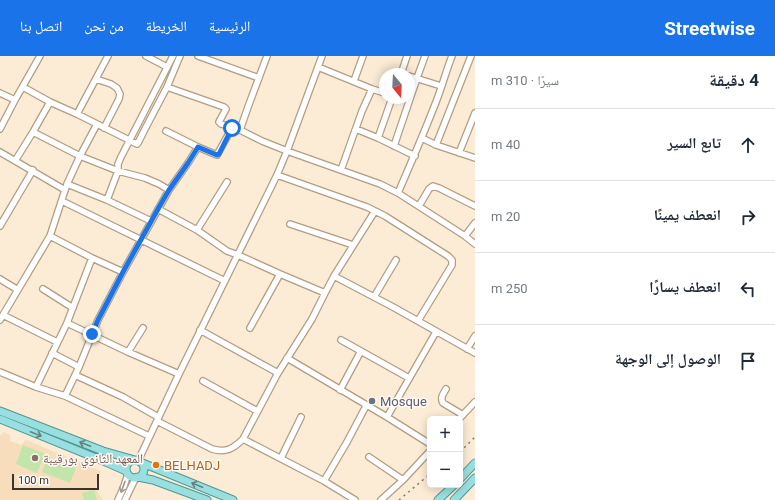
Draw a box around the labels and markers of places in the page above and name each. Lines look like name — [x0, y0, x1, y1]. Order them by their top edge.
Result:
place label: Mosque — [380, 394, 427, 409]
marker: Mosque — [367, 396, 377, 406]
place label: المعهد الثانوي بورقيبة — [43, 451, 143, 469]
marker: المعهد الثانوي بورقيبة — [30, 453, 40, 463]
place label: BELHADJ — [164, 458, 220, 473]
marker: BELHADJ — [151, 460, 161, 470]

